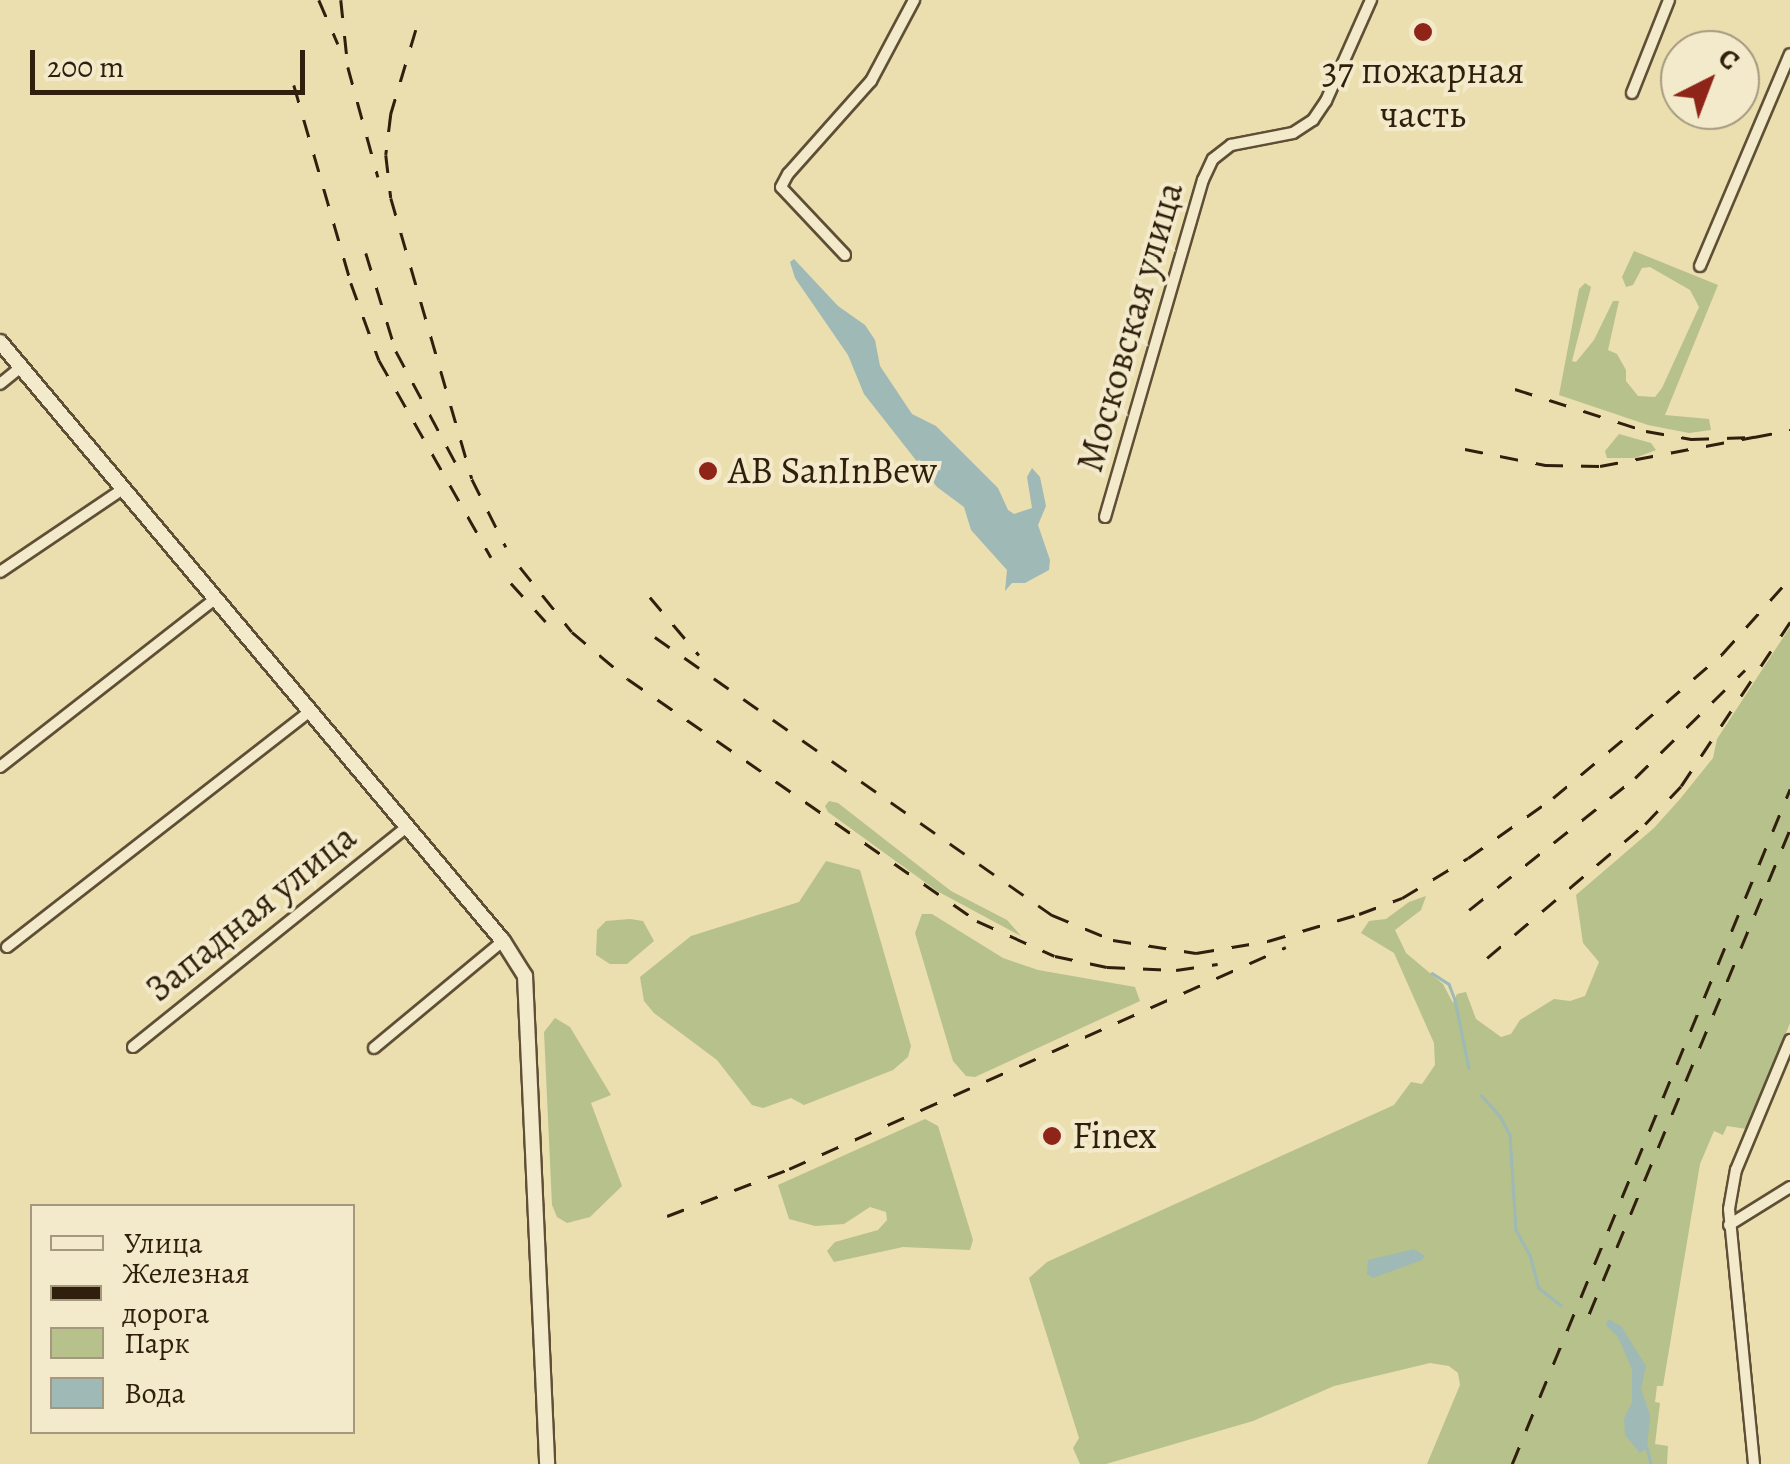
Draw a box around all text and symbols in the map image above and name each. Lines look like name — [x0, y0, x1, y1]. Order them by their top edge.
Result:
marker: 37 пожарная часть — [1412, 21, 1434, 43]
scale bar — [35, 30, 310, 92]
north arrow — [1660, 30, 1760, 130]
text: С — [1710, 39, 1748, 79]
text: 200 m — [47, 47, 124, 87]
place label: 37 пожарная часть — [1322, 48, 1524, 137]
street label: Московская улица — [1067, 177, 1193, 477]
place label: AB SanInBew — [728, 448, 937, 494]
marker: AB SanInBew — [697, 460, 719, 482]
street label: Западная улица — [136, 814, 366, 1012]
place label: Finex — [1072, 1113, 1157, 1159]
marker: Finex — [1041, 1125, 1063, 1147]
legend — [30, 1204, 355, 1434]
text: Улица — [124, 1223, 203, 1263]
text: Железная дорога — [122, 1253, 250, 1333]
text: Парк — [124, 1323, 190, 1363]
text: Вода — [124, 1373, 185, 1413]

